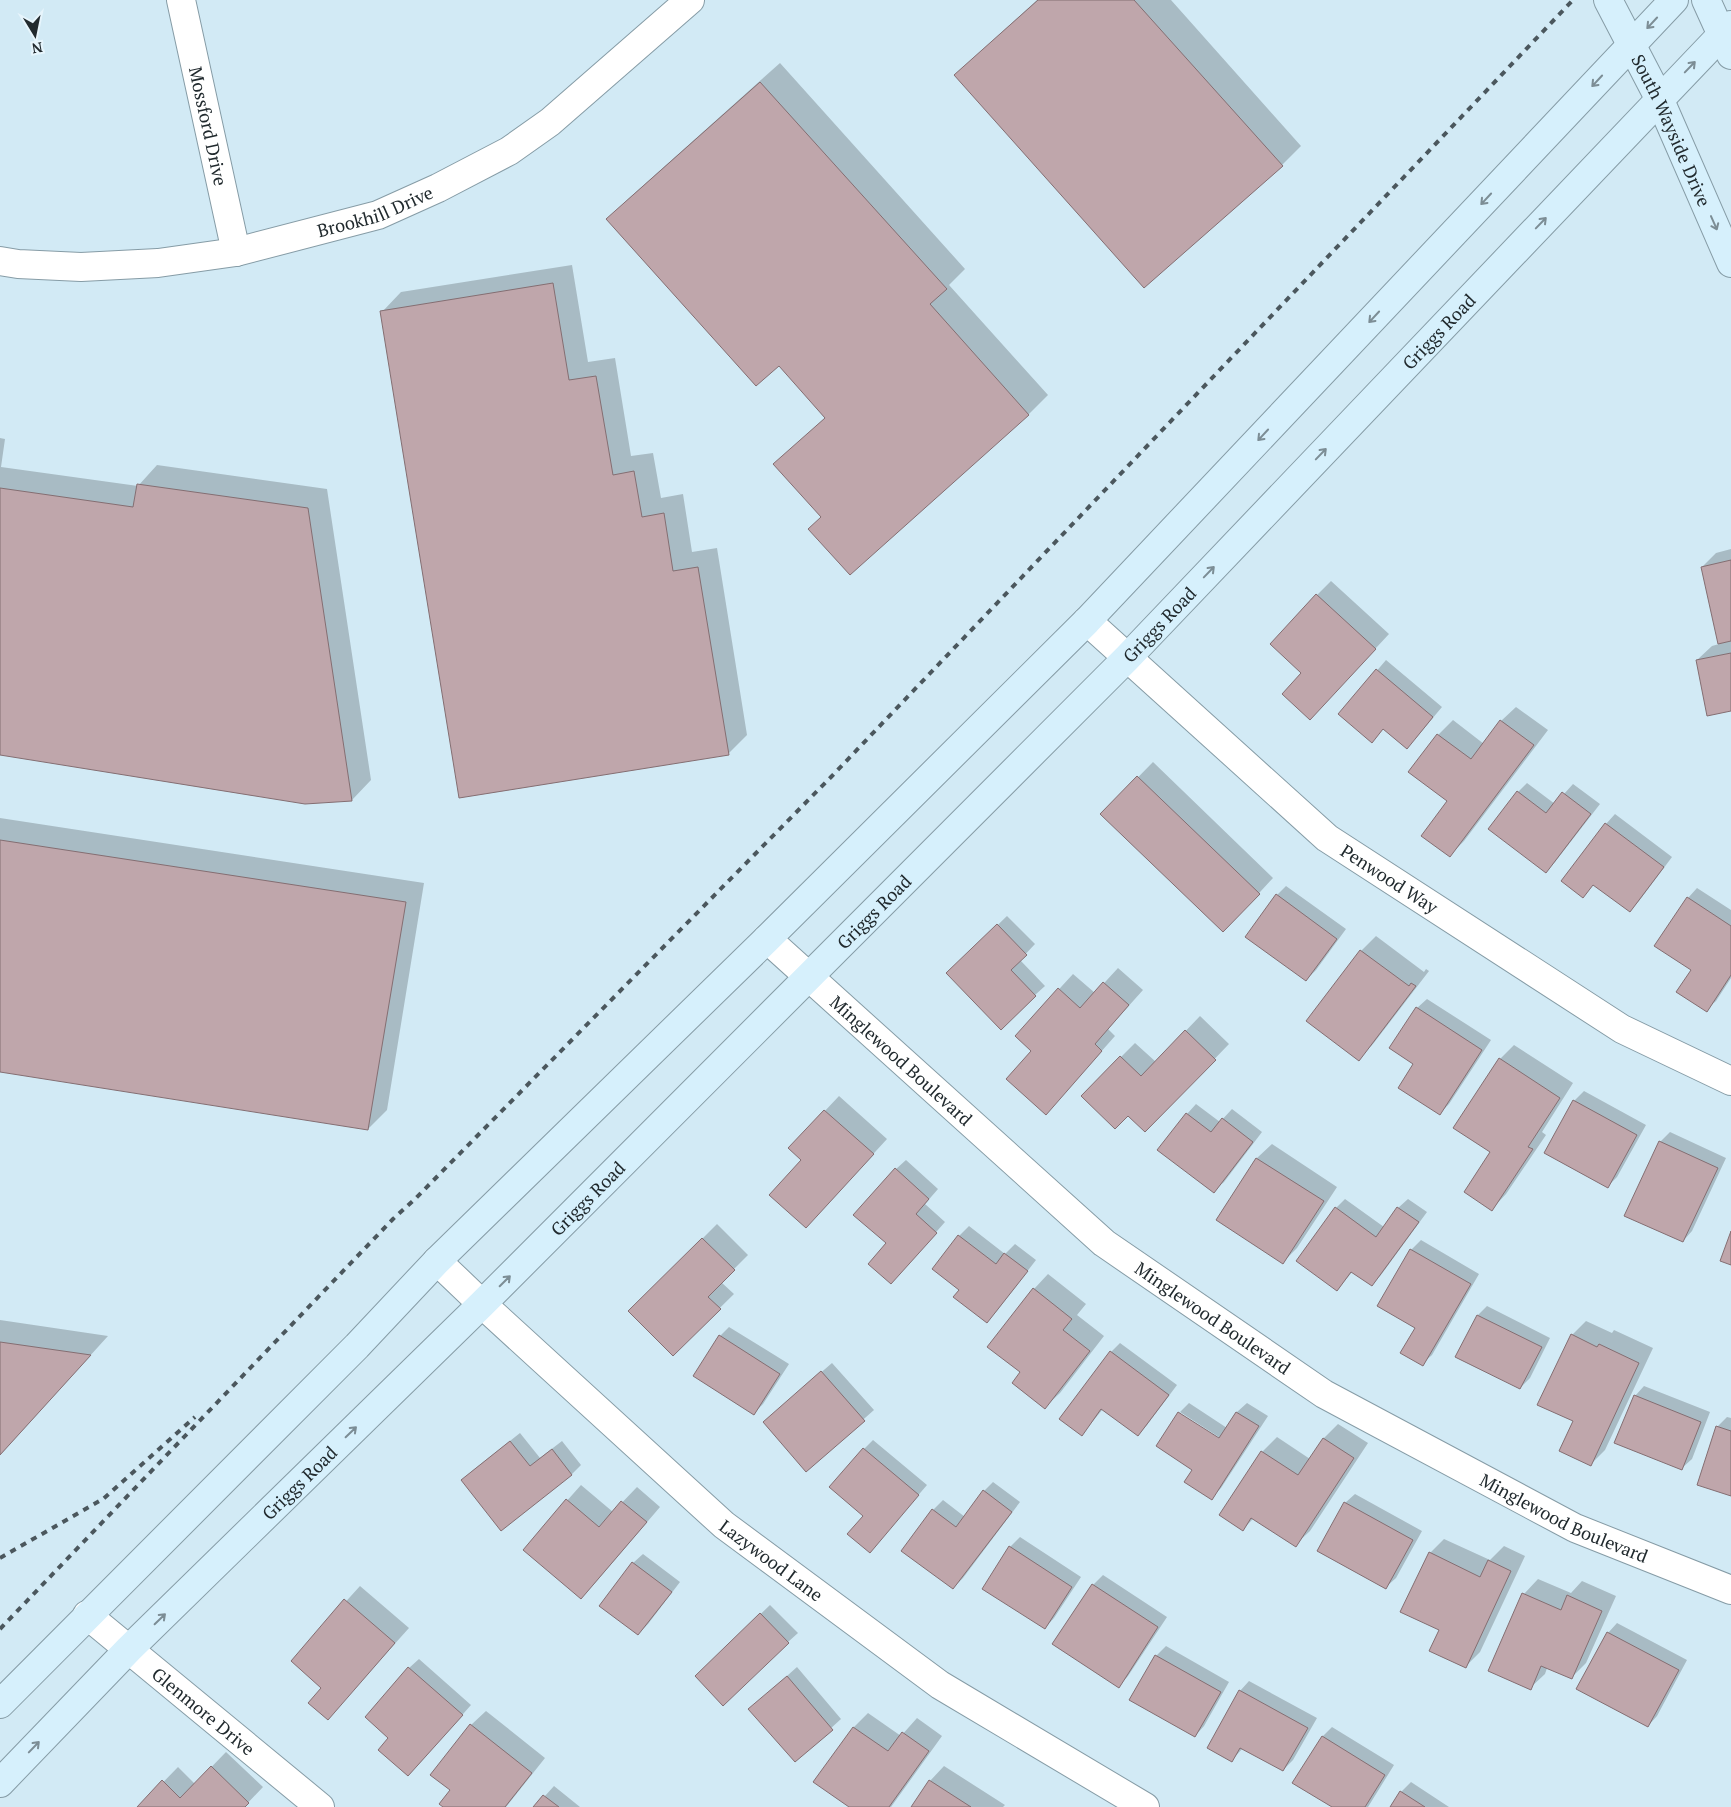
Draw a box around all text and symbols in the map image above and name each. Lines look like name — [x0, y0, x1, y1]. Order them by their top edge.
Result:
north arrow — [10, 10, 60, 60]
one-way arrow — [1646, 16, 1658, 29]
text: N — [30, 38, 44, 59]
street label: South Wayside Drive — [1626, 50, 1717, 210]
one-way arrow — [1684, 61, 1696, 73]
street label: Mossford Drive — [184, 64, 233, 188]
one-way arrow — [1591, 75, 1603, 88]
street label: Brookhill Drive — [314, 180, 437, 242]
one-way arrow — [1480, 193, 1492, 206]
one-way arrow — [1709, 215, 1719, 230]
one-way arrow — [1535, 217, 1547, 230]
street label: Griggs Road — [1397, 288, 1481, 374]
one-way arrow — [1368, 311, 1380, 324]
one-way arrow — [1257, 429, 1269, 442]
one-way arrow — [1315, 448, 1327, 461]
one-way arrow — [1203, 566, 1215, 578]
street label: Griggs Road — [1117, 581, 1201, 667]
street label: Penwood Way — [1336, 838, 1443, 919]
street label: Griggs Road — [831, 869, 916, 954]
street label: Minglewood Boulevard — [825, 990, 978, 1131]
street label: Griggs Road — [545, 1156, 630, 1241]
street label: Minglewood Boulevard — [1130, 1256, 1295, 1380]
one-way arrow — [499, 1275, 511, 1288]
one-way arrow — [345, 1426, 357, 1438]
street label: Griggs Road — [256, 1441, 342, 1525]
street label: Minglewood Boulevard — [1476, 1467, 1652, 1568]
street label: Lazywood Lane — [715, 1514, 828, 1606]
one-way arrow — [153, 1613, 166, 1625]
street label: Glenmore Drive — [147, 1662, 260, 1760]
one-way arrow — [28, 1741, 40, 1754]

